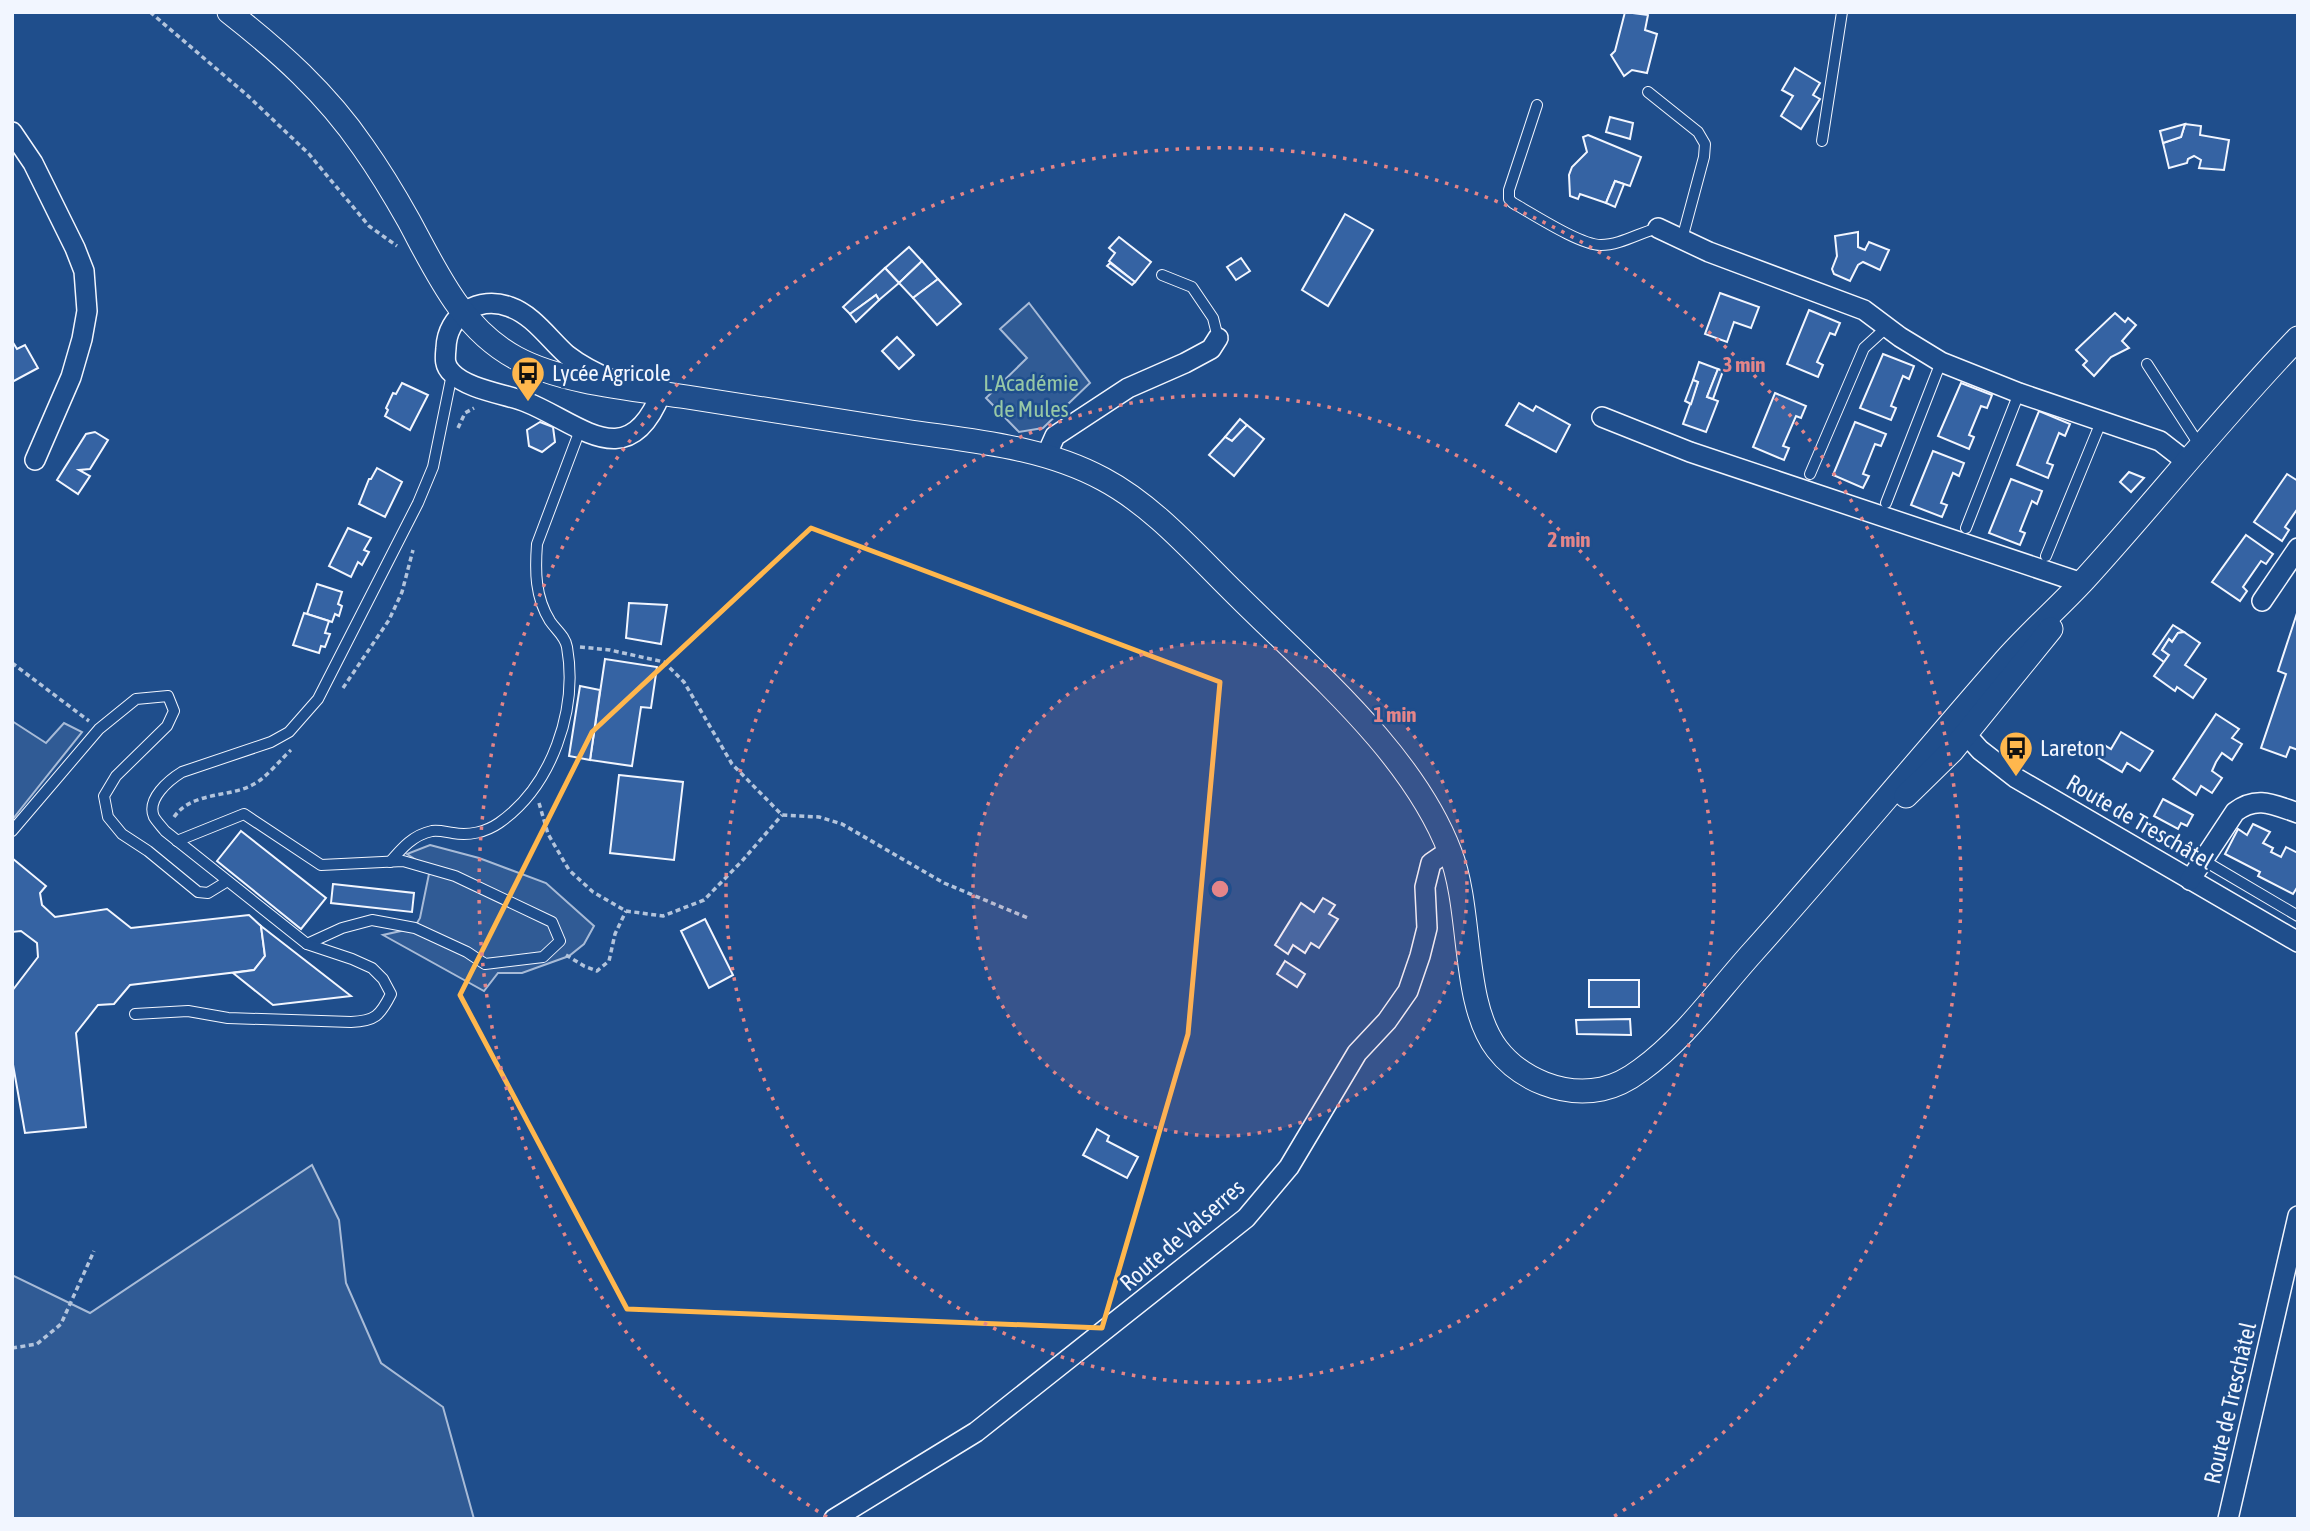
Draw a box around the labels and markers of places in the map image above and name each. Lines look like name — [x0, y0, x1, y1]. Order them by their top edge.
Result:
bus stop icon: Lycée Agricole — [509, 354, 547, 403]
place label: Lycée Agricole — [552, 360, 671, 386]
bus stop icon: Lareton — [1997, 729, 2035, 778]
place label: Lareton — [2040, 735, 2105, 761]
centre of rings — [1208, 877, 1232, 901]

